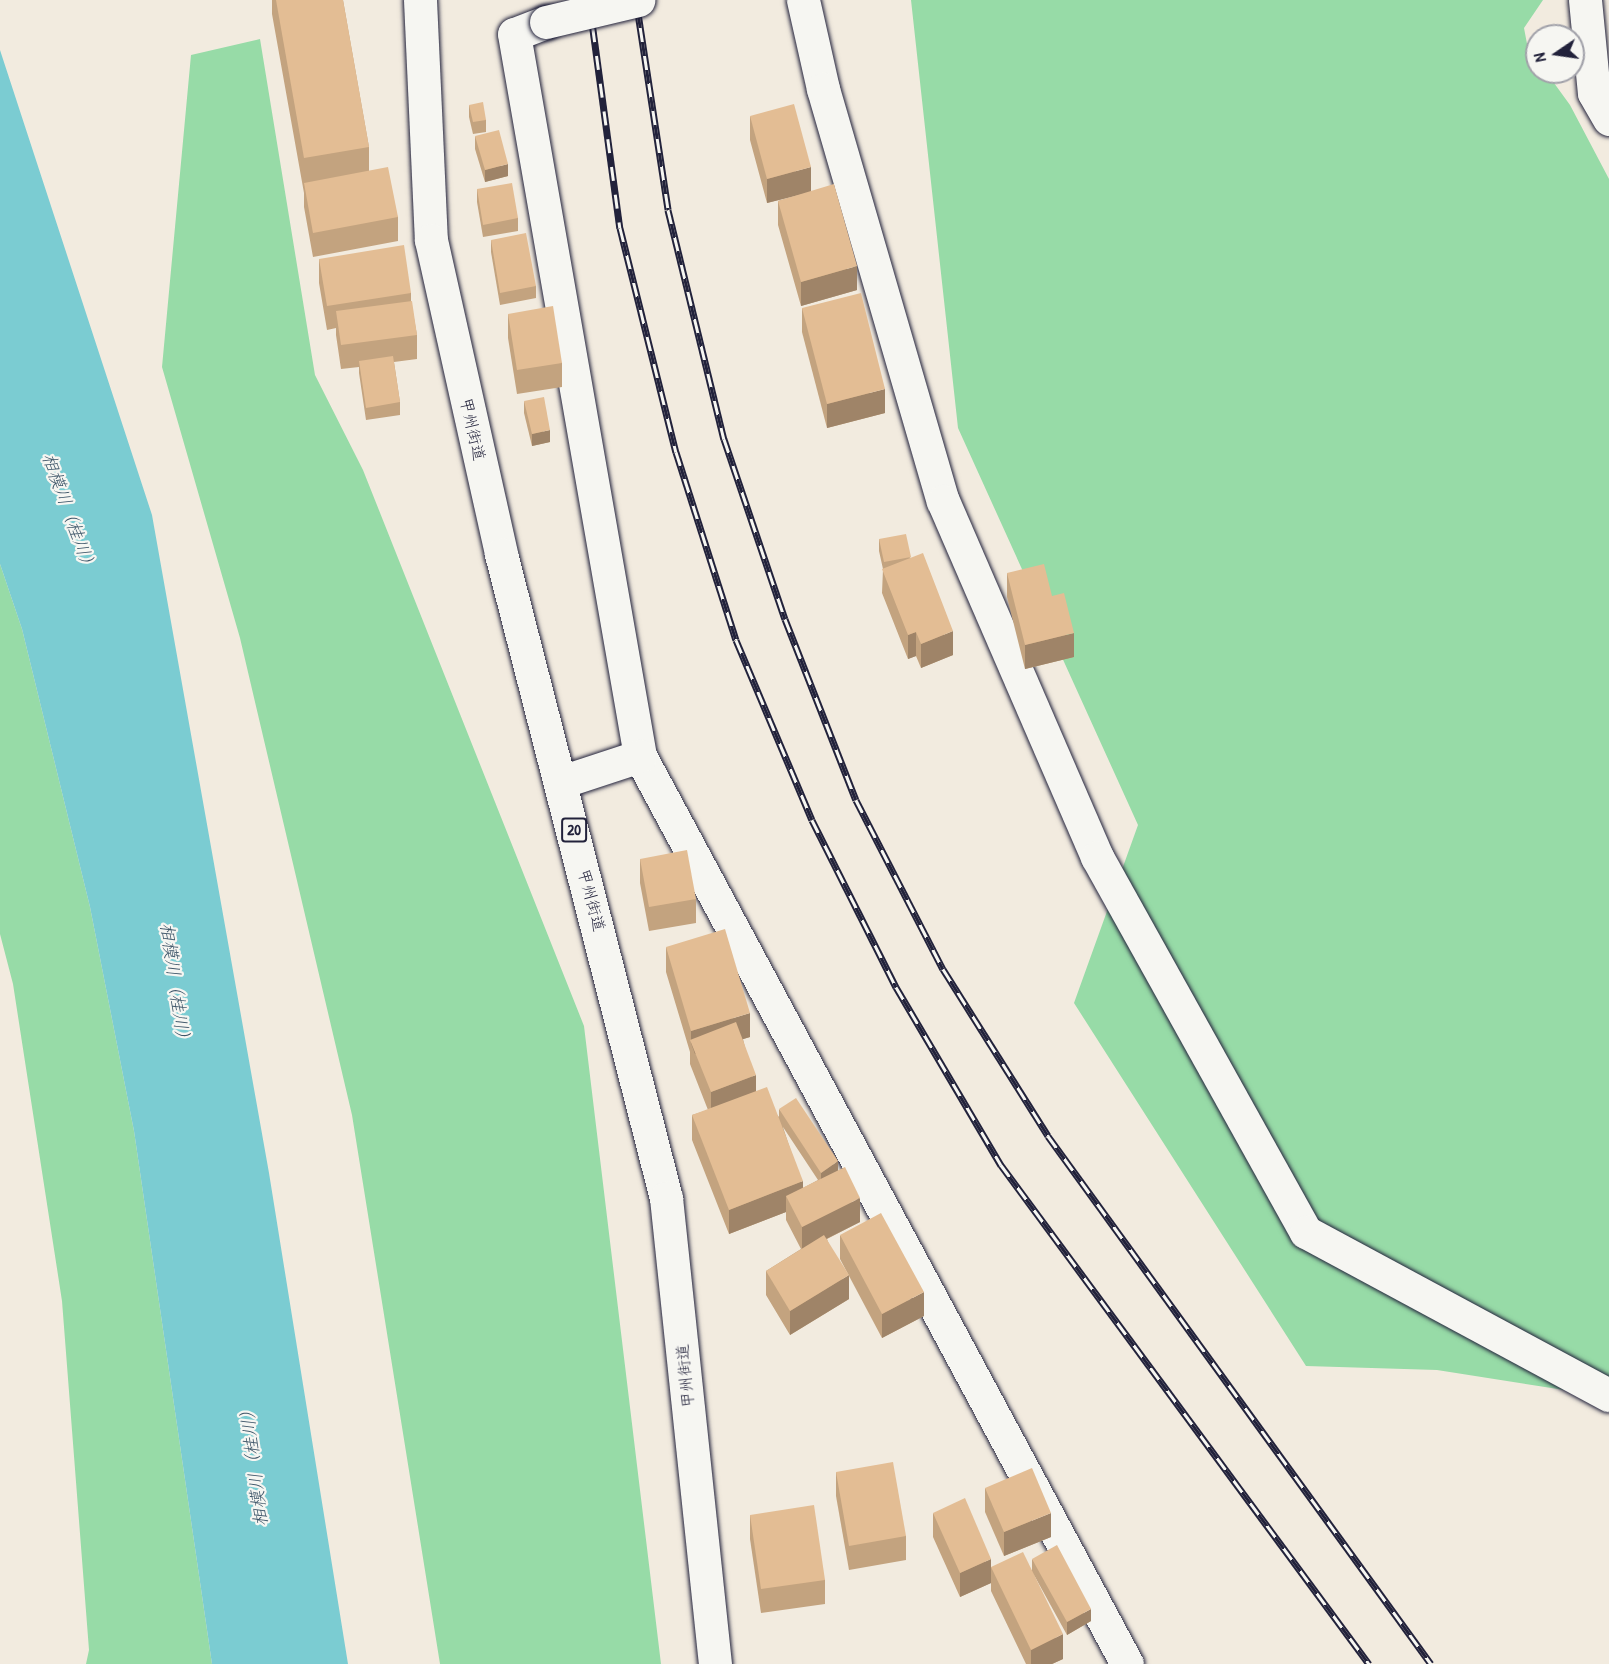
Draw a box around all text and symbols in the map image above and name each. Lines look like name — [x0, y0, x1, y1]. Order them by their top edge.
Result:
north arrow — [1525, 24, 1585, 84]
text: N — [1528, 51, 1551, 64]
street label: 甲州街道 — [456, 396, 490, 462]
water label: 相模川（桂川） — [37, 450, 101, 576]
road number: 20 — [560, 818, 588, 842]
street label: 甲州街道 — [574, 867, 610, 933]
water label: 相模川（桂川） — [156, 921, 194, 1049]
street label: 甲州街道 — [672, 1343, 698, 1409]
water label: 相模川（桂川） — [236, 1400, 272, 1528]

